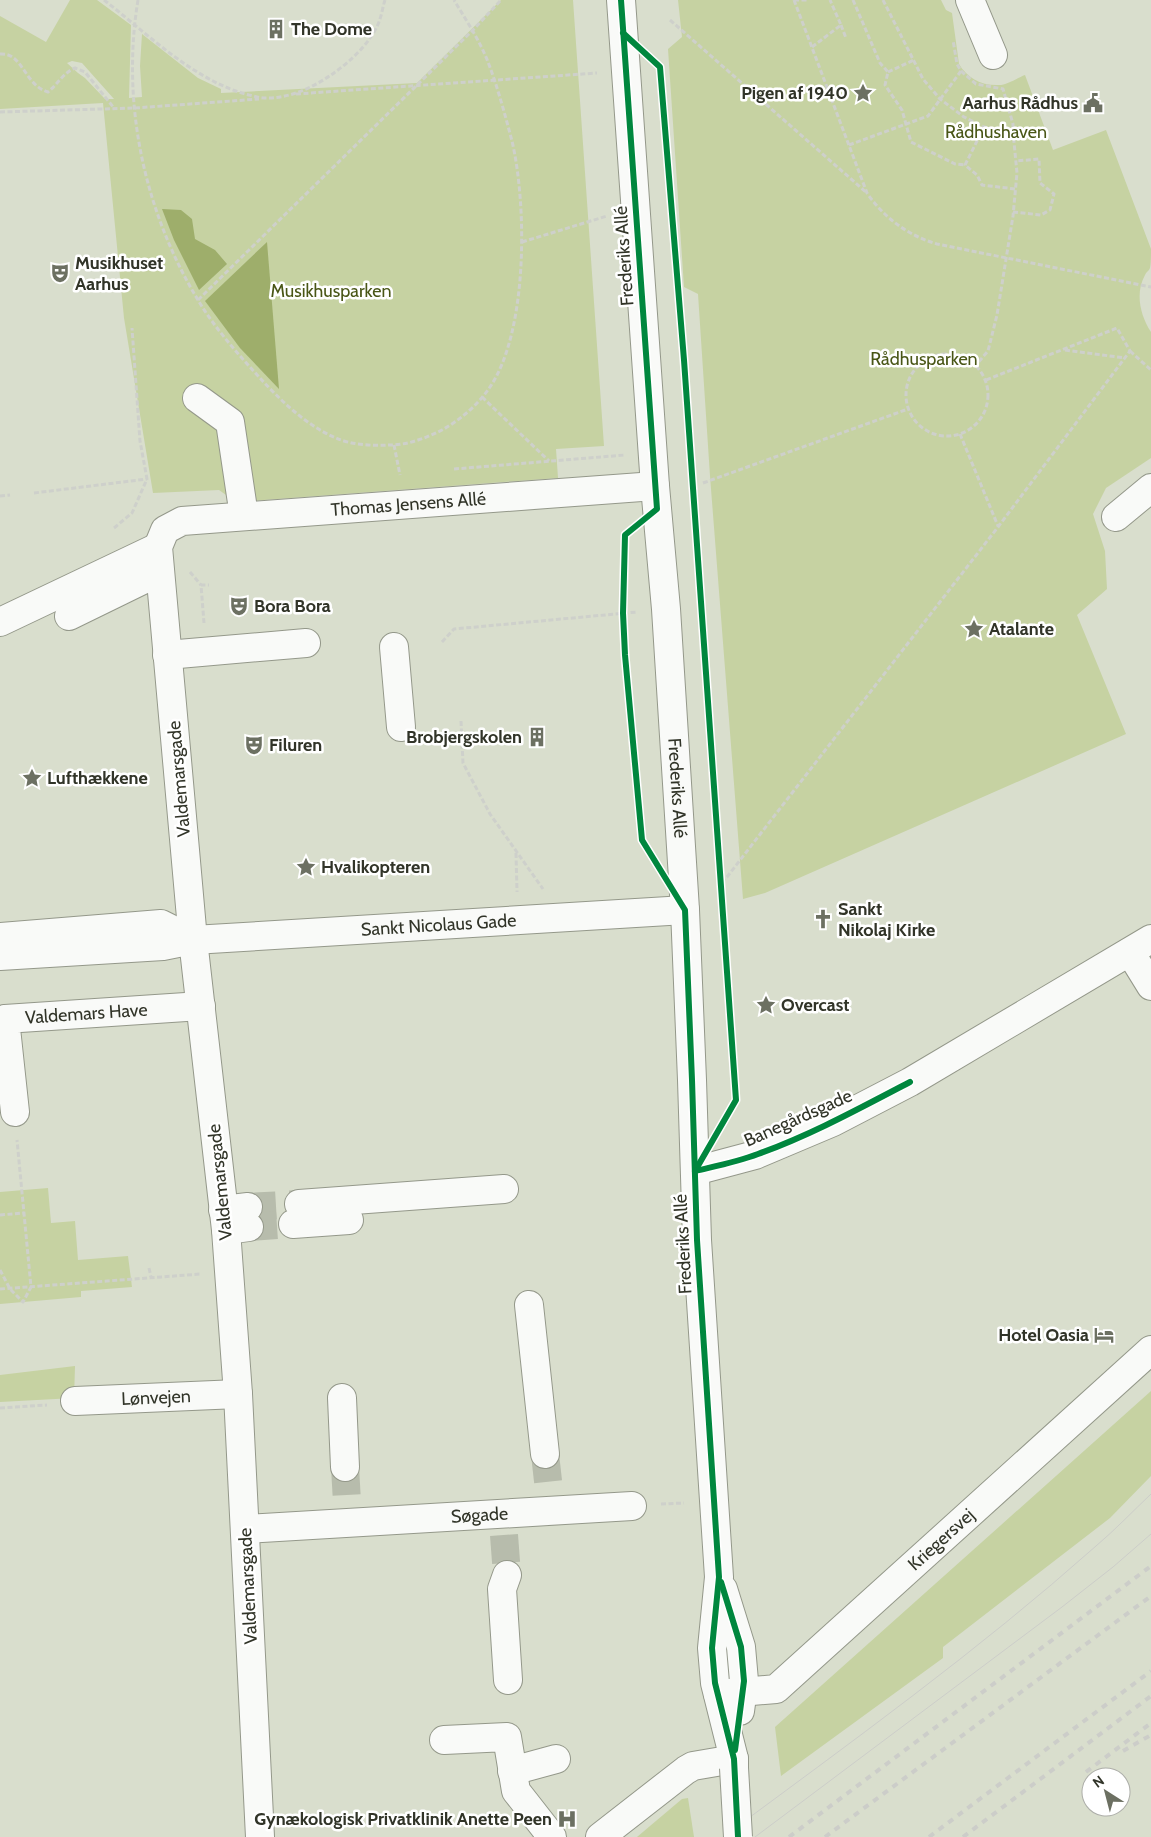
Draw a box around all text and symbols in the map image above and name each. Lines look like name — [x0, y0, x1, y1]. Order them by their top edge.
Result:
building icon: The Dome — [265, 18, 287, 40]
place label: The Dome — [291, 18, 372, 40]
place label: Pigen af 1940 — [741, 82, 848, 104]
place icon: Pigen af 1940 — [852, 82, 874, 104]
place label: Aarhus Rådhus — [963, 92, 1078, 114]
public building icon: Aarhus Rådhus — [1082, 92, 1104, 114]
park label: Rådhushaven — [945, 121, 1047, 143]
street label: Frederiks Allé — [610, 205, 638, 307]
place label: Musikhuset Aarhus — [75, 252, 163, 295]
theatre icon: Musikhuset Aarhus — [49, 262, 71, 284]
park label: Musikhusparken — [270, 280, 392, 302]
park label: Rådhusparken — [870, 348, 978, 370]
street label: Thomas Jensens Allé — [330, 488, 487, 521]
theatre icon: Bora Bora — [228, 595, 250, 617]
place label: Bora Bora — [254, 595, 331, 617]
place icon: Atalante — [963, 618, 985, 640]
place label: Atalante — [989, 618, 1054, 640]
street label: Valdemarsgade — [163, 720, 195, 838]
place label: Brobjergskolen — [406, 726, 522, 748]
building icon: Brobjergskolen — [526, 726, 548, 748]
theatre icon: Filuren — [243, 734, 265, 756]
place label: Filuren — [269, 734, 322, 756]
street label: Frederiks Allé — [663, 737, 691, 839]
place icon: Lufthækkene — [21, 767, 43, 789]
place label: Lufthækkene — [47, 767, 148, 789]
place icon: Hvalikopteren — [295, 856, 317, 878]
place label: Hvalikopteren — [321, 856, 430, 878]
place label: Sankt Nikolaj Kirke — [838, 898, 935, 941]
church icon: Sankt Nikolaj Kirke — [812, 908, 834, 930]
street label: Sankt Nicolaus Gade — [360, 909, 517, 941]
place icon: Overcast — [755, 994, 777, 1016]
place label: Overcast — [781, 994, 849, 1016]
street label: Valdemars Have — [24, 999, 148, 1029]
street label: Banegårdsgade — [741, 1084, 855, 1152]
street label: Valdemarsgade — [203, 1123, 237, 1241]
street label: Frederiks Allé — [669, 1193, 697, 1295]
place label: Hotel Oasia — [998, 1324, 1089, 1346]
hotel icon: Hotel Oasia — [1093, 1324, 1115, 1346]
street label: Lønvejen — [121, 1385, 191, 1410]
street label: Søgade — [450, 1502, 509, 1528]
street label: Kriegersvej — [903, 1504, 979, 1575]
street label: Valdemarsgade — [234, 1527, 262, 1645]
north arrow — [1081, 1767, 1131, 1817]
text: N — [1089, 1771, 1108, 1792]
place label: Gynækologisk Privatklinik Anette Peen — [254, 1808, 552, 1830]
hospital icon: Gynækologisk Privatklinik Anette Peen — [556, 1808, 578, 1830]

